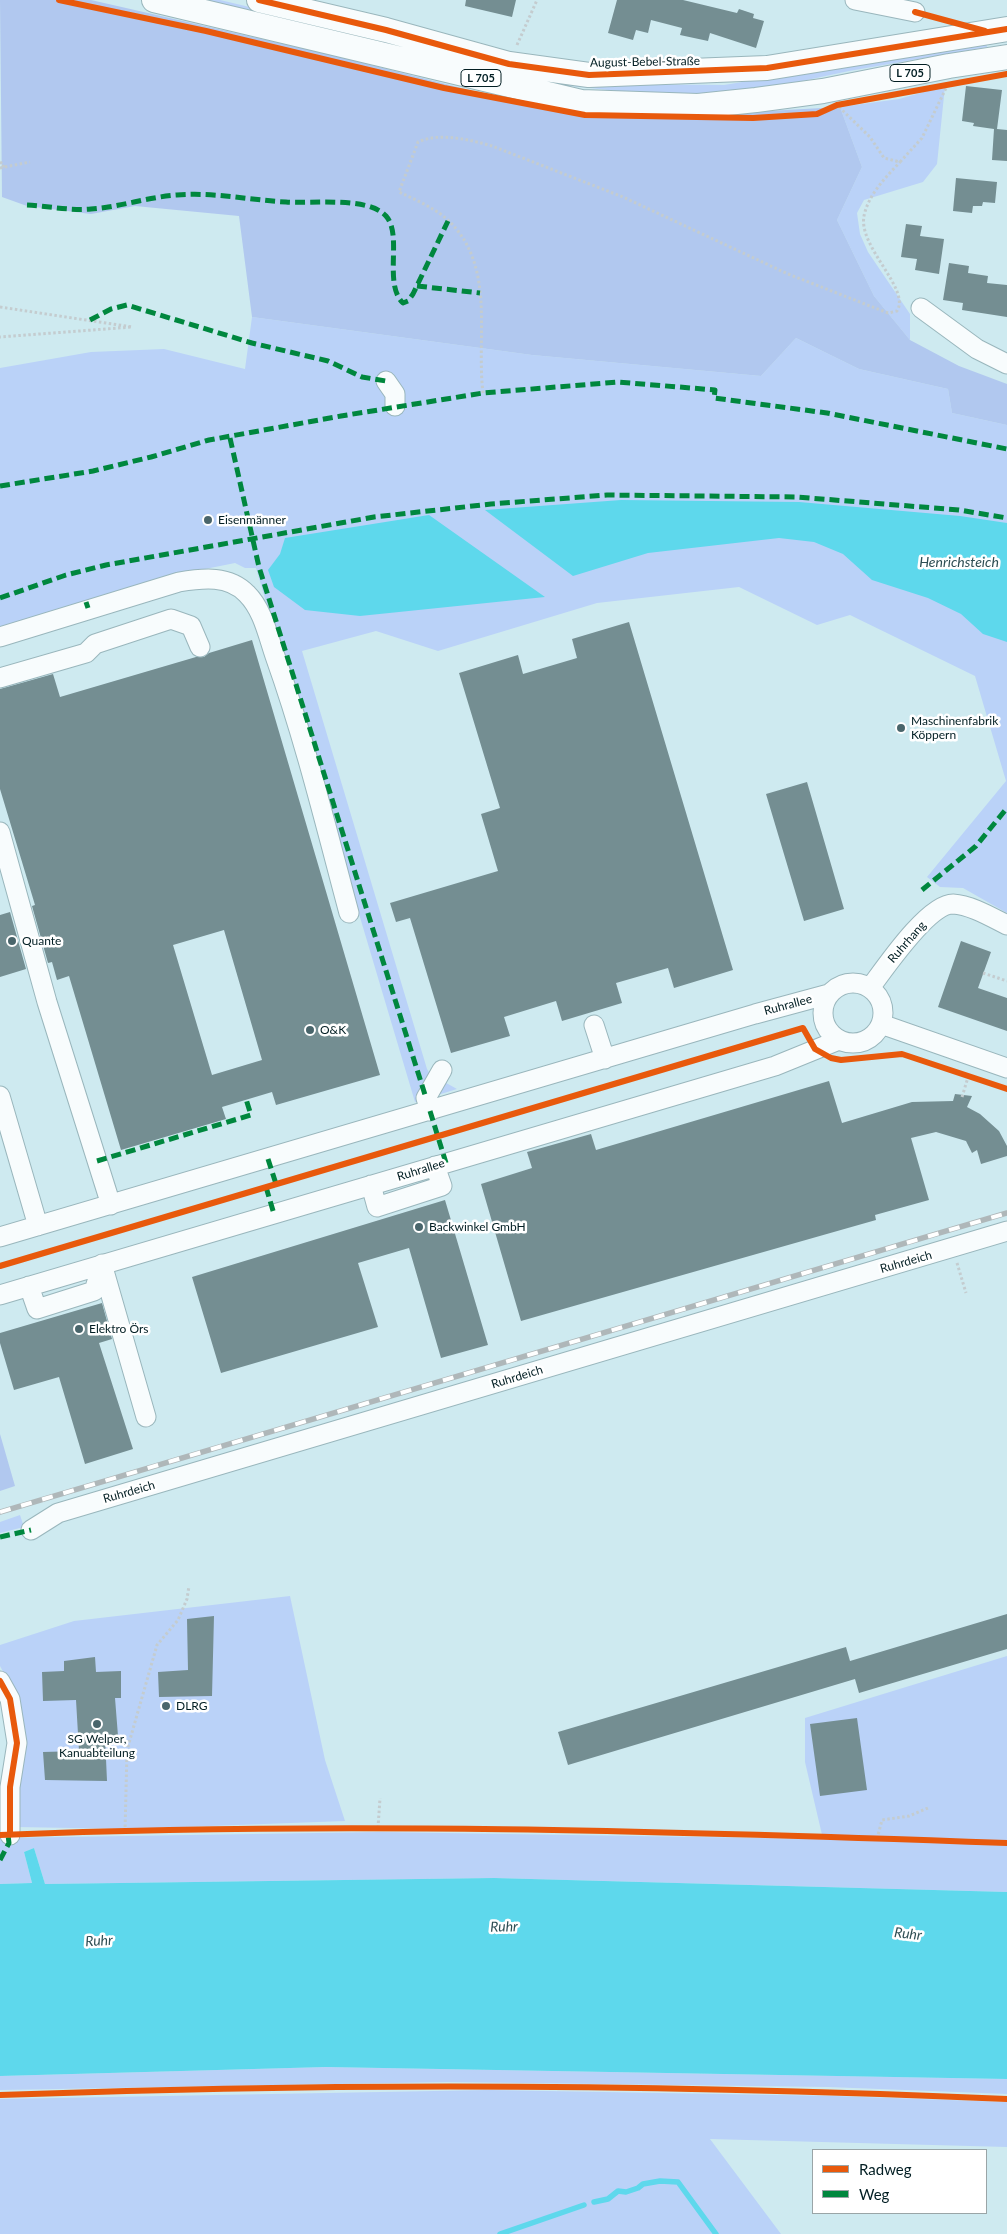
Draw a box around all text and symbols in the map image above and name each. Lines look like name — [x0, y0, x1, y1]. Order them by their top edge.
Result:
street label: August-Bebel-Straße — [590, 54, 700, 70]
road number: L 705 — [890, 64, 930, 82]
road number: L 705 — [461, 70, 501, 86]
place label: Eisenmänner — [218, 513, 286, 527]
marker: Eisenmänner — [202, 514, 214, 526]
water label: Henrichsteich — [919, 554, 999, 570]
place label: Maschinenfabrik Köppern — [911, 714, 998, 742]
marker: Maschinenfabrik Köppern — [895, 722, 907, 734]
street label: Ruhrhang — [885, 918, 929, 966]
place label: Quante — [22, 934, 61, 948]
marker: Quante — [6, 935, 18, 947]
street label: Ruhrallee — [762, 992, 814, 1018]
place label: O&K — [320, 1023, 346, 1037]
marker: O&K — [304, 1024, 316, 1036]
street label: Ruhrallee — [395, 1156, 447, 1184]
place label: Backwinkel GmbH — [429, 1220, 526, 1234]
marker: Backwinkel GmbH — [413, 1221, 425, 1233]
street label: Ruhrdeich — [878, 1248, 934, 1276]
place label: Elektro Örs — [89, 1322, 148, 1336]
marker: Elektro Örs — [73, 1323, 85, 1335]
street label: Ruhrdeich — [489, 1362, 545, 1392]
street label: Ruhrdeich — [101, 1478, 157, 1506]
place label: DLRG — [176, 1699, 207, 1713]
marker: DLRG — [160, 1700, 172, 1712]
marker: SG Welper, Kanuabteilung — [91, 1718, 103, 1730]
place label: SG Welper, Kanuabteilung — [59, 1732, 135, 1760]
water label: Ruhr — [490, 1918, 518, 1936]
water label: Ruhr — [893, 1924, 923, 1944]
water label: Ruhr — [85, 1932, 113, 1950]
legend — [812, 2149, 987, 2214]
text: Radweg — [859, 2160, 912, 2178]
text: Weg — [859, 2185, 889, 2203]

